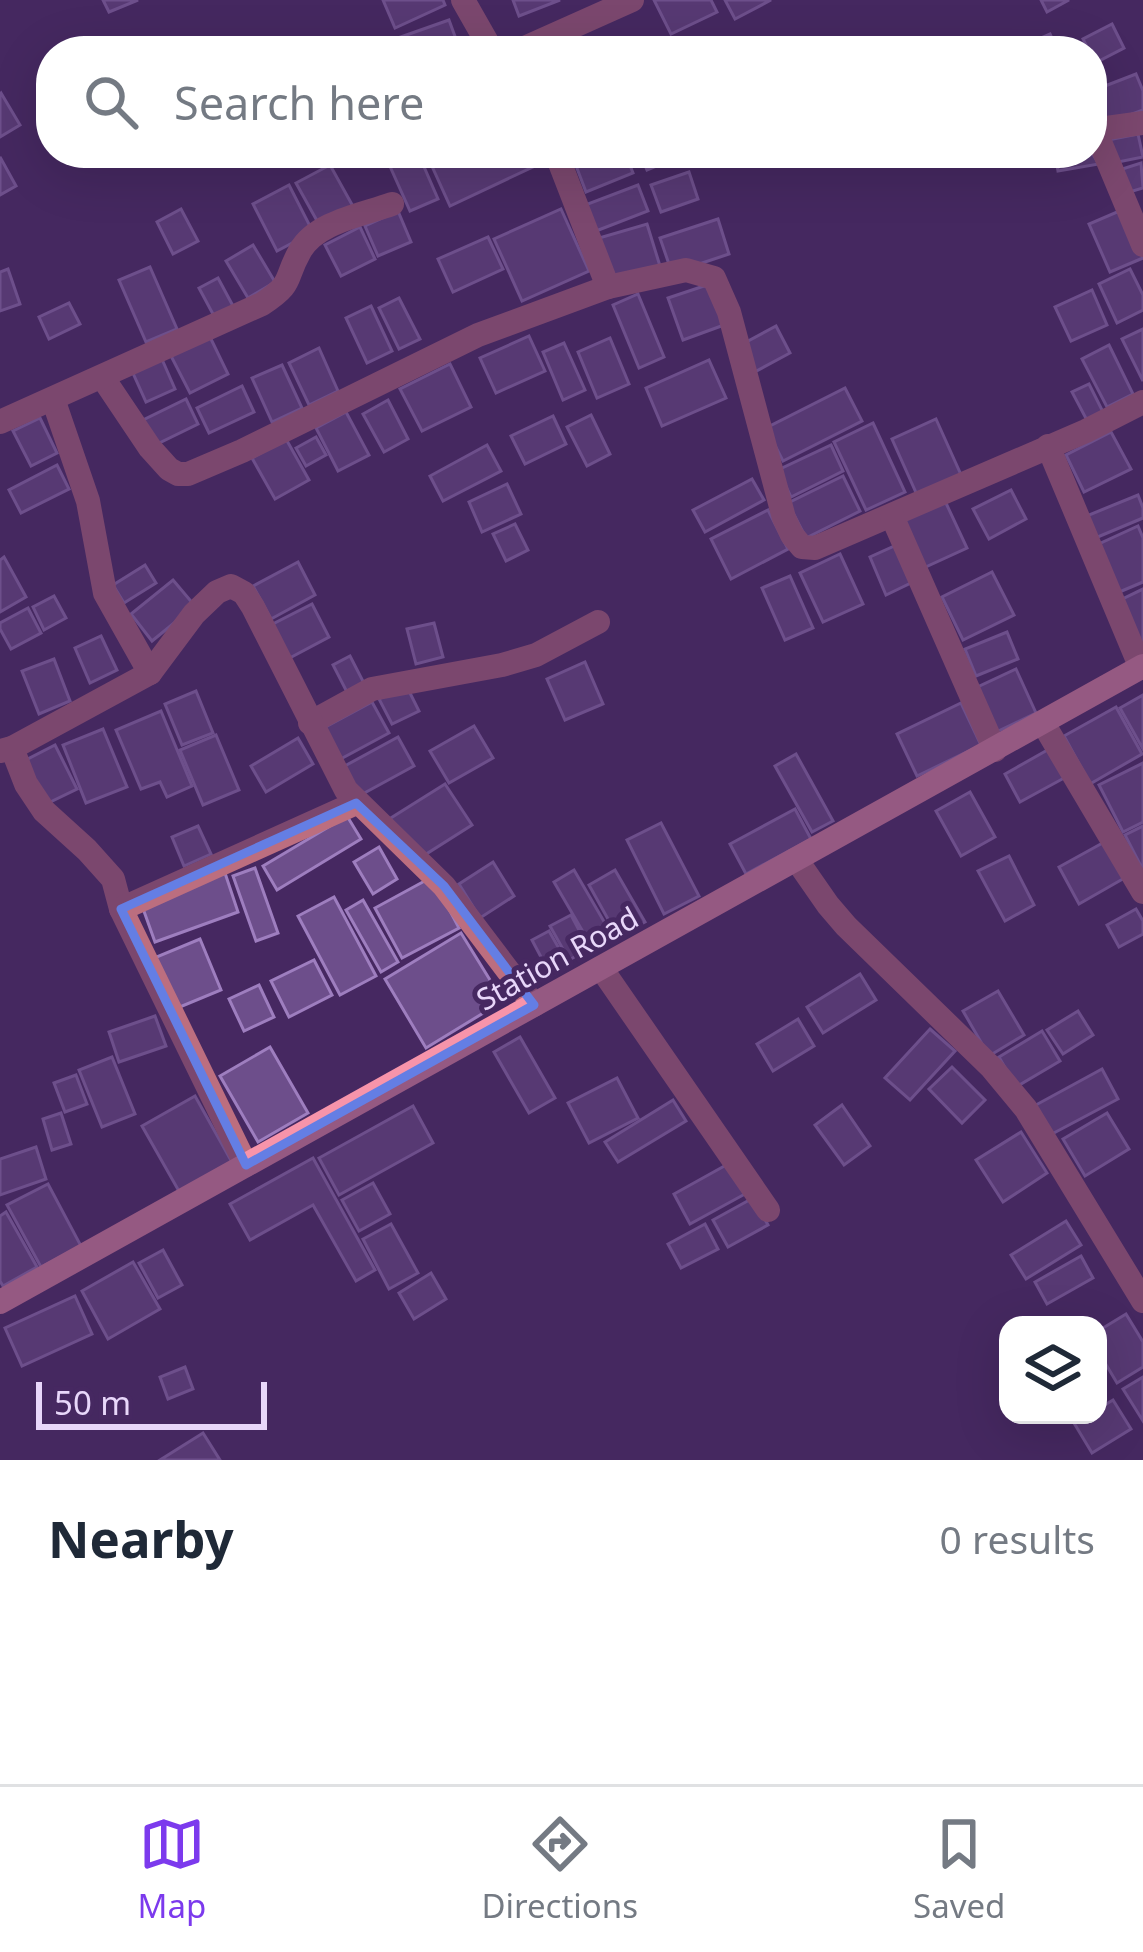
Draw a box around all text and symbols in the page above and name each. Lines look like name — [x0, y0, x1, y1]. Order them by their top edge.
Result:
search box — [36, 36, 1107, 168]
icon: search — [78, 69, 144, 135]
text: Search here — [174, 72, 424, 133]
street label: Station Road — [469, 897, 645, 1019]
map controls — [999, 1316, 1107, 1424]
button: layers — [999, 1316, 1107, 1424]
scale bar — [36, 1376, 267, 1429]
text: 50 m — [54, 1380, 131, 1425]
text: Nearby — [48, 1503, 234, 1573]
text: 0 results — [940, 1512, 1095, 1565]
tab: Map — [138, 1811, 206, 1928]
tab: Directions — [481, 1811, 638, 1928]
tab: Saved — [913, 1811, 1005, 1928]

